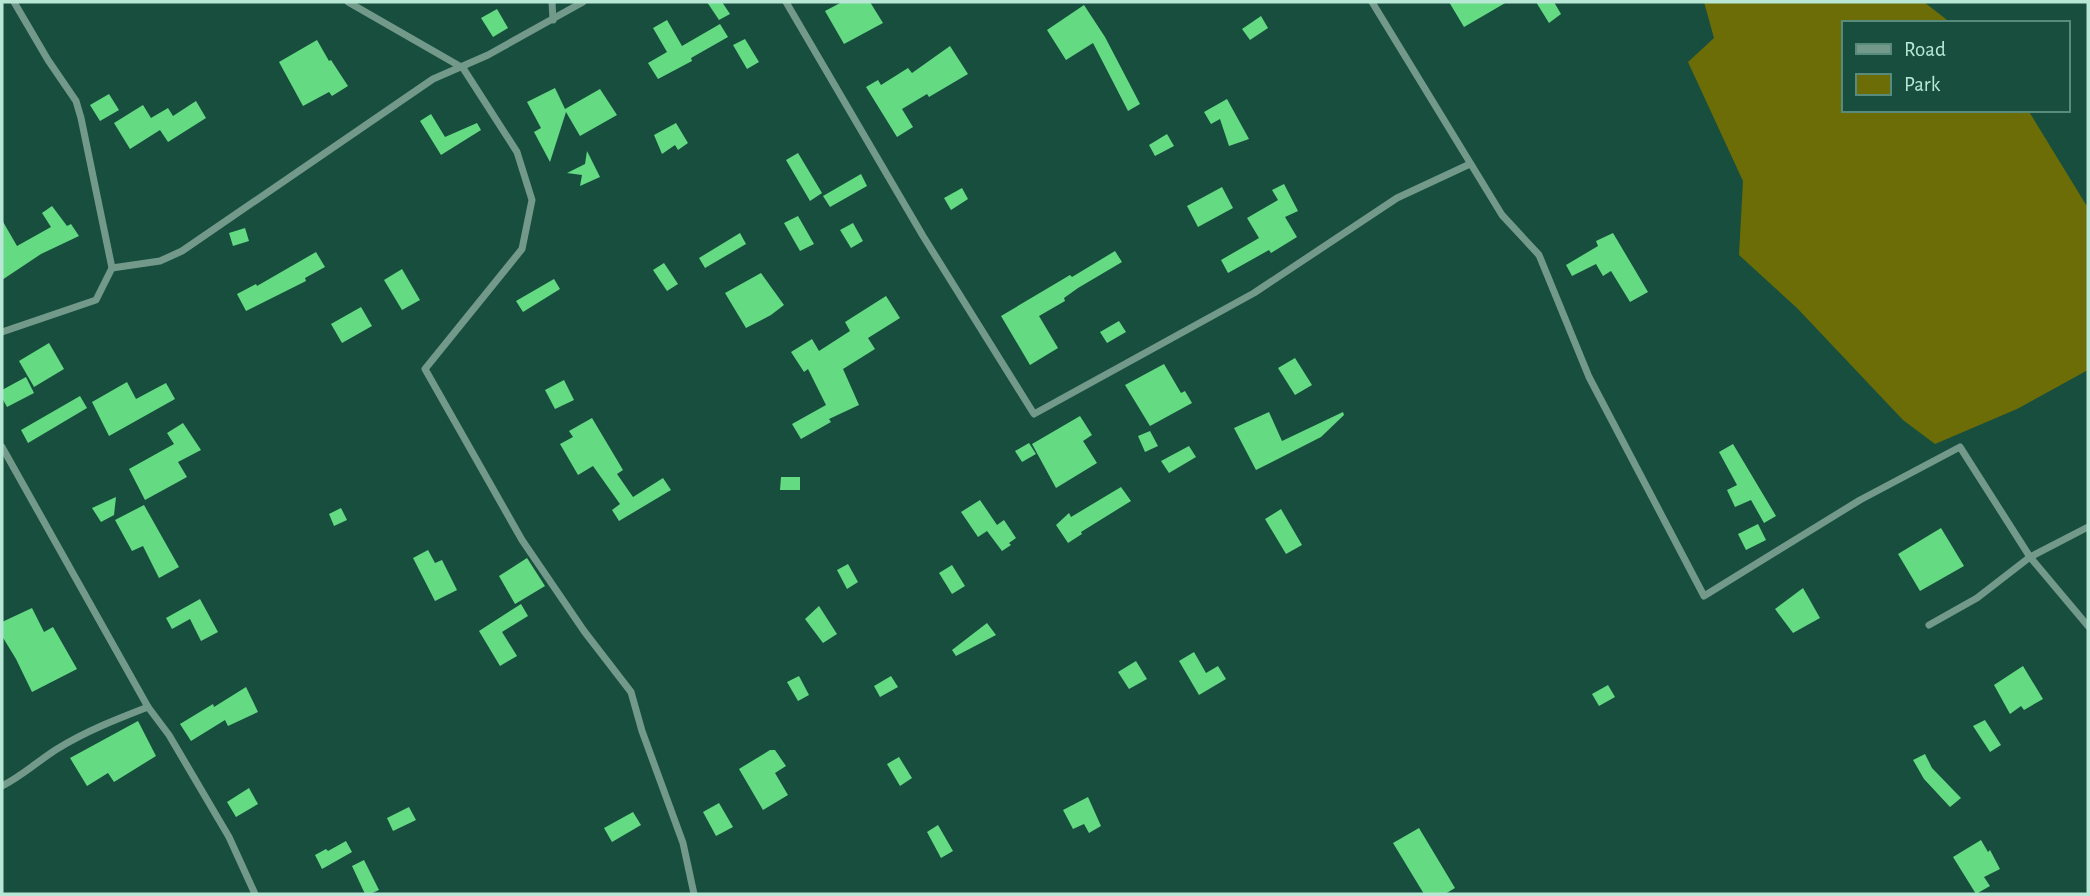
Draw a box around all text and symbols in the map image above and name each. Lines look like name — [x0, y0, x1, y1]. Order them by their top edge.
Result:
legend — [1842, 21, 2069, 112]
text: Road — [1904, 39, 1946, 60]
text: Park — [1904, 74, 1941, 95]

